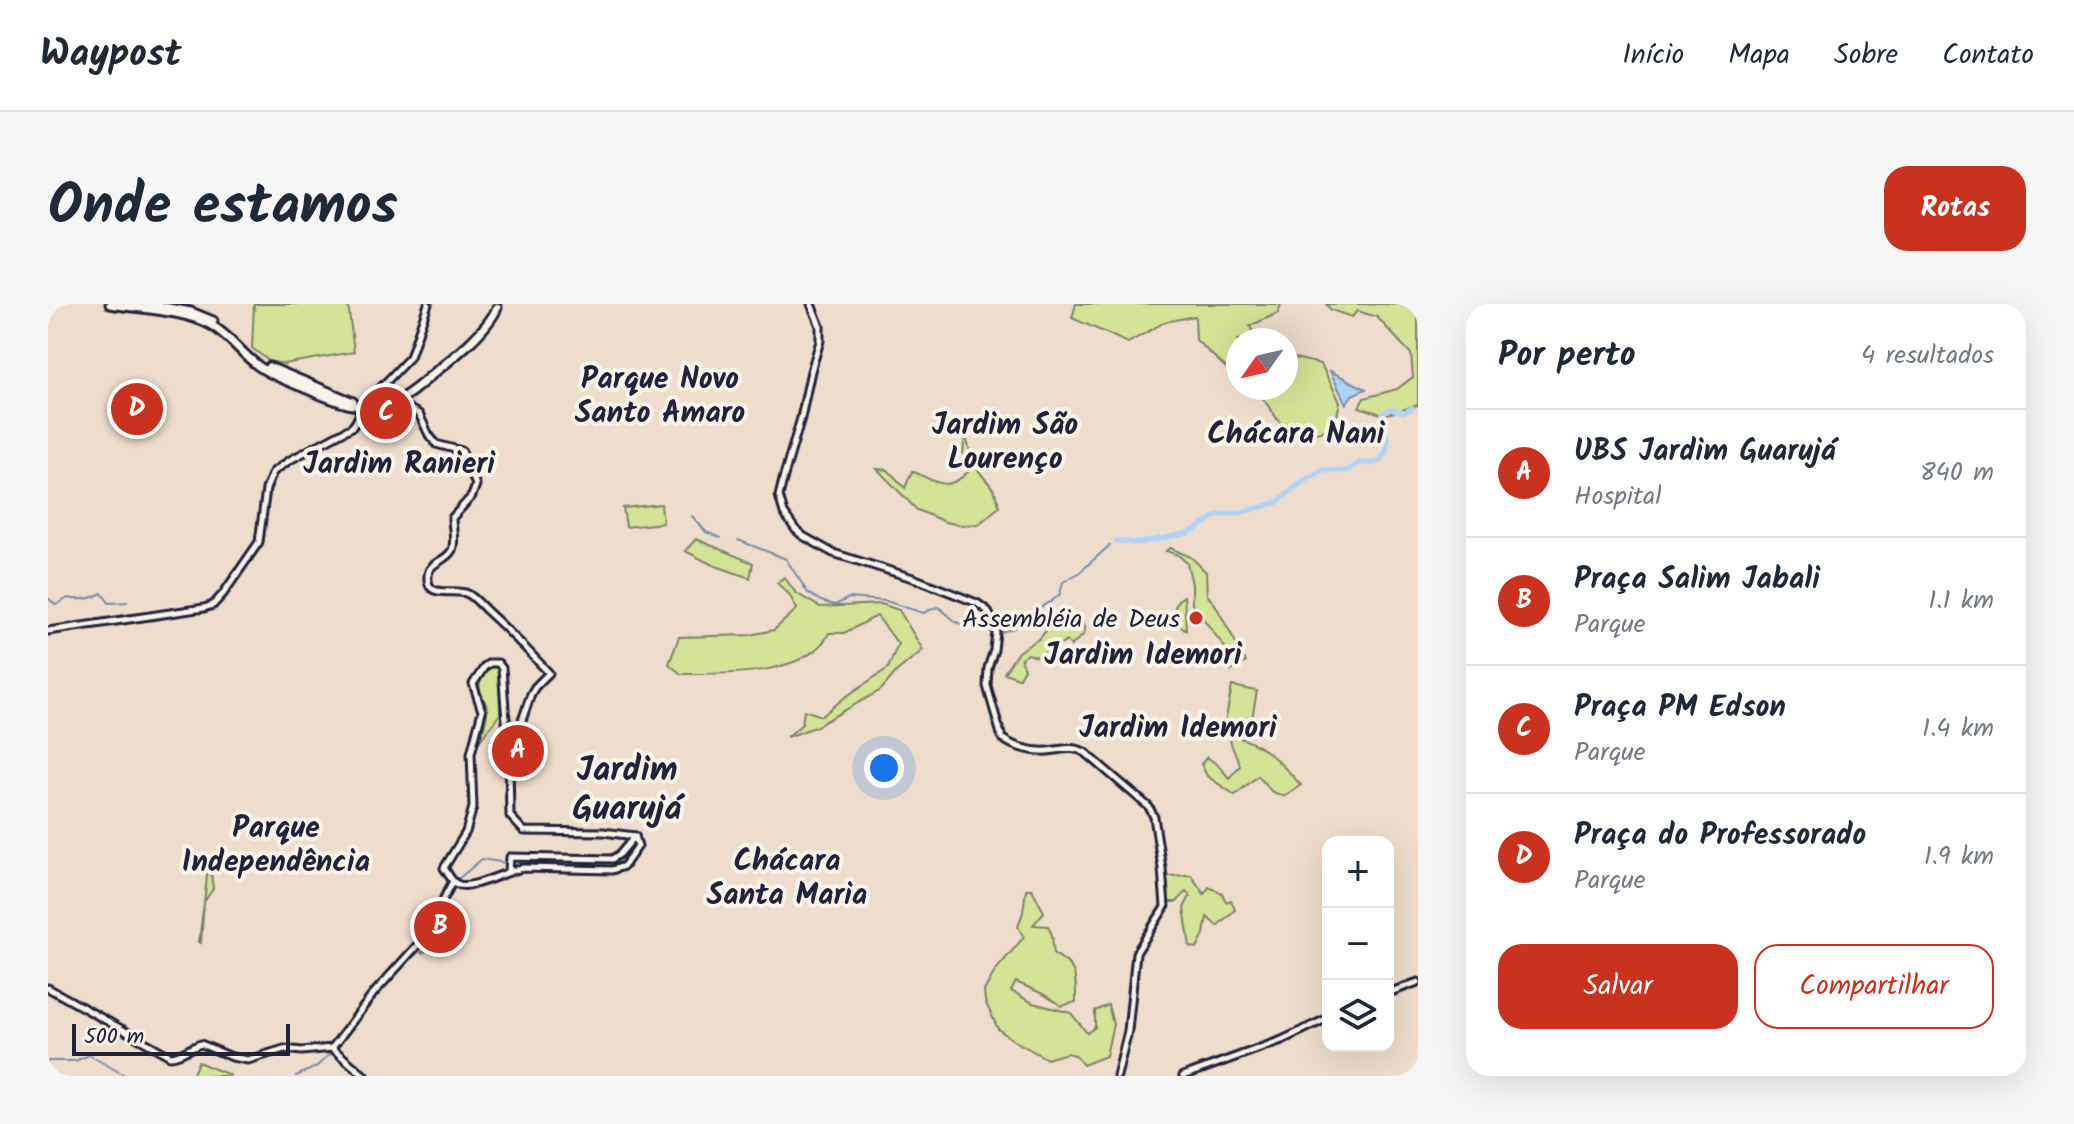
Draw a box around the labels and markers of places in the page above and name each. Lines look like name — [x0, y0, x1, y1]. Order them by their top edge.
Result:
pin: D — [111, 379, 163, 439]
pin: C — [360, 383, 412, 443]
place label: Assembléia de Deus — [962, 599, 1180, 641]
marker: Assembléia de Deus — [1187, 609, 1205, 627]
pin: A — [492, 721, 544, 781]
pin: B — [414, 897, 466, 957]

